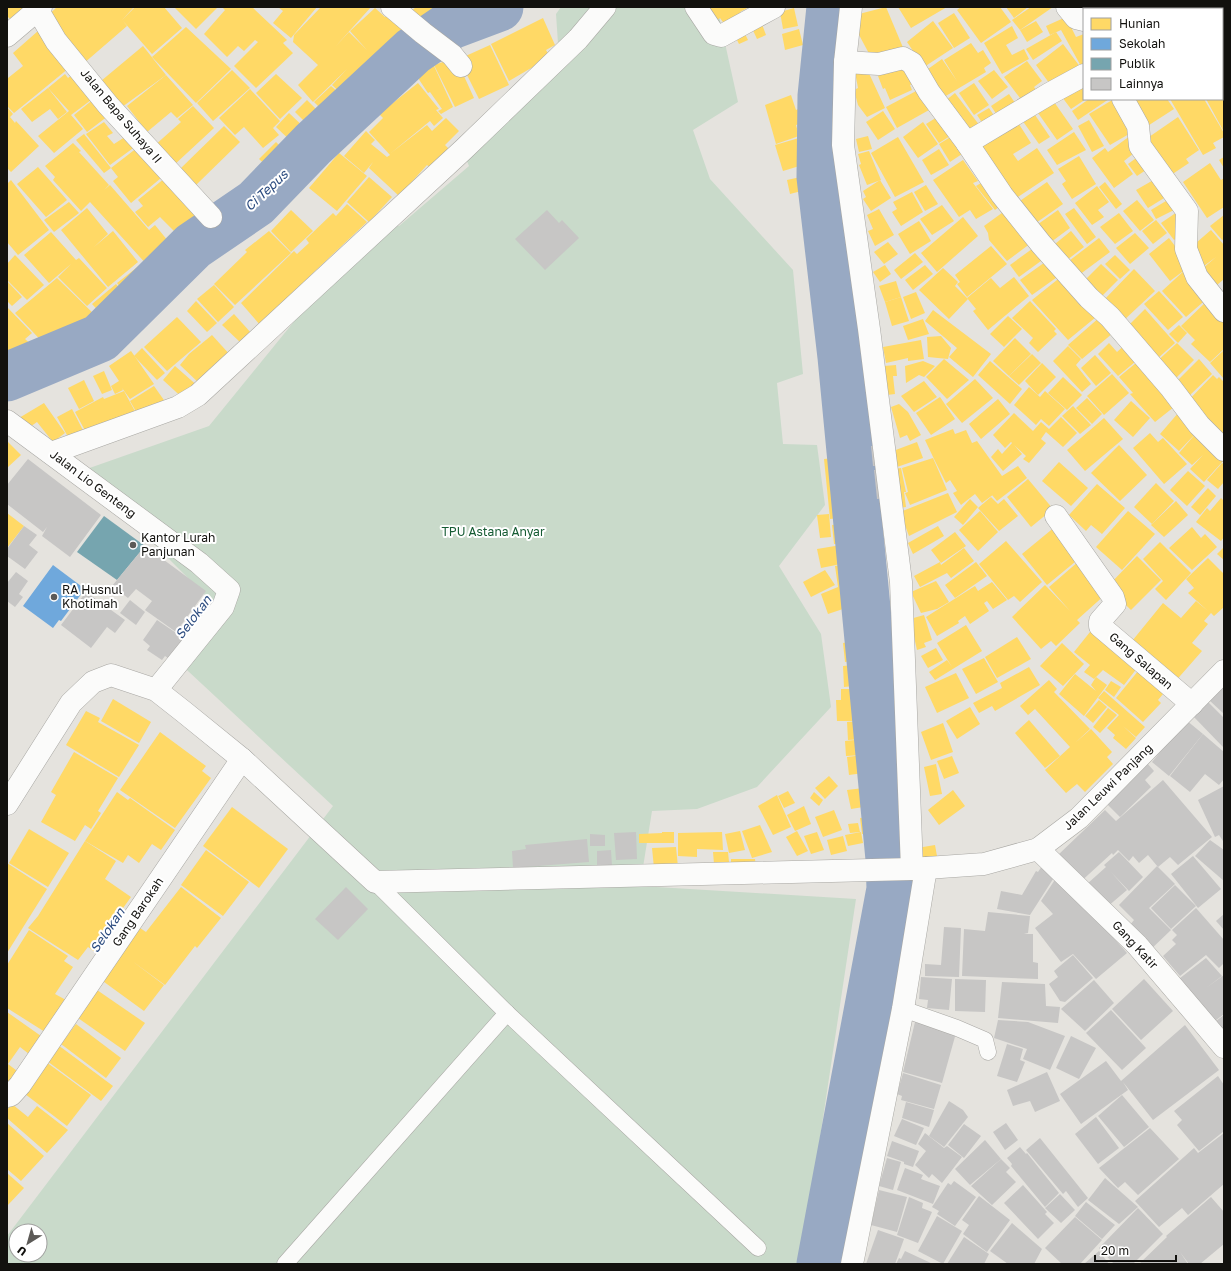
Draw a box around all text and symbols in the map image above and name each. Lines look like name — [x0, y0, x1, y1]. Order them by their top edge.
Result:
legend — [1083, 8, 1223, 100]
text: Hunian — [1119, 16, 1160, 31]
text: Sekolah — [1119, 36, 1165, 51]
text: Publik — [1119, 56, 1156, 71]
street label: Jalan Bapa Suhaya II — [77, 65, 165, 166]
text: Lainnya — [1119, 76, 1164, 91]
water label: Ci Tepus — [241, 165, 292, 214]
street label: Jalan Lio Genteng — [47, 446, 139, 521]
park label: TPU Astana Anyar — [441, 524, 545, 539]
place label: Kantor Lurah Panjunan — [141, 530, 215, 559]
marker: Kantor Lurah Panjunan — [128, 540, 138, 550]
place label: RA Husnul Khotimah — [62, 582, 123, 611]
water label: Selokan — [171, 591, 215, 642]
marker: RA Husnul Khotimah — [49, 592, 59, 602]
street label: Gang Salapan — [1106, 629, 1176, 692]
street label: Jalan Leuwi Panjang — [1060, 740, 1155, 833]
street label: Gang Barokah — [109, 874, 166, 949]
water label: Selokan — [86, 904, 128, 955]
street label: Gang Katir — [1109, 917, 1162, 972]
north arrow — [8, 1223, 48, 1263]
scale bar — [1095, 1237, 1176, 1263]
text: 20 m — [1101, 1243, 1129, 1258]
text: U — [15, 1244, 29, 1259]

